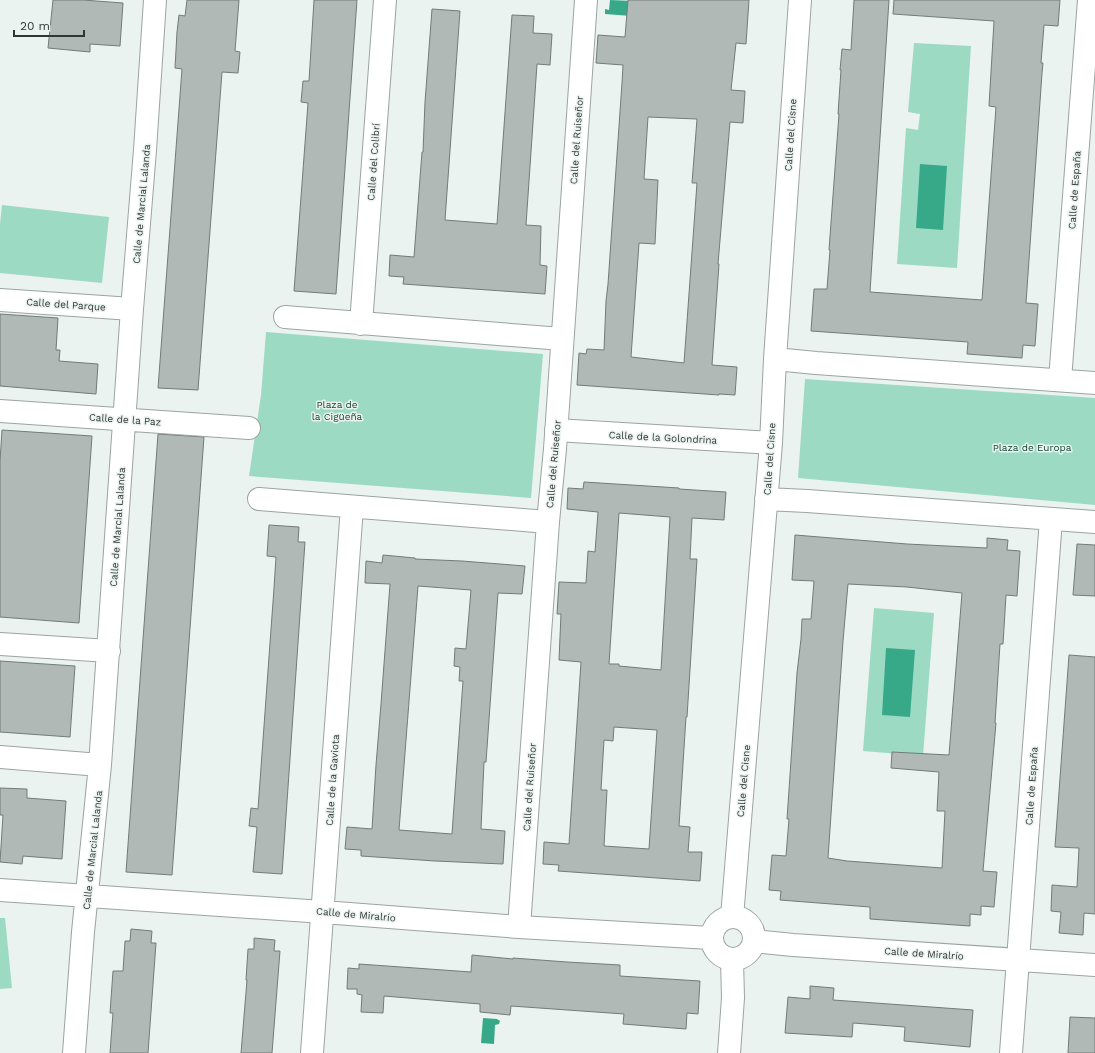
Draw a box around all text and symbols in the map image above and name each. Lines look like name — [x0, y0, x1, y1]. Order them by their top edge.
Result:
scale bar — [14, 12, 84, 38]
text: 20 m — [20, 19, 50, 33]
street label: Calle del Ruiseñor — [568, 95, 585, 185]
street label: Calle del Cisne — [782, 98, 799, 172]
street label: Calle del Colibrí — [365, 123, 382, 201]
street label: Calle de Marcial Lalanda — [131, 144, 152, 264]
street label: Calle de España — [1066, 150, 1083, 230]
street label: Calle del Parque — [26, 296, 106, 313]
park label: Plaza de la Cigüeña — [312, 399, 363, 422]
street label: Calle de la Paz — [89, 411, 161, 428]
street label: Calle del Ruiseñor — [544, 419, 563, 509]
street label: Calle del Cisne — [761, 422, 778, 496]
street label: Calle de la Golondrina — [608, 429, 718, 446]
park label: Plaza de Europa — [993, 442, 1072, 453]
street label: Calle de Marcial Lalanda — [108, 467, 127, 587]
street label: Calle de la Gaviota — [324, 734, 341, 826]
street label: Calle del Ruiseñor — [521, 742, 538, 832]
street label: Calle del Cisne — [735, 744, 752, 818]
street label: Calle de España — [1023, 746, 1040, 826]
street label: Calle de Marcial Lalanda — [81, 790, 104, 910]
street label: Calle de Miralrío — [316, 906, 396, 923]
street label: Calle de Miralrío — [884, 945, 964, 962]

